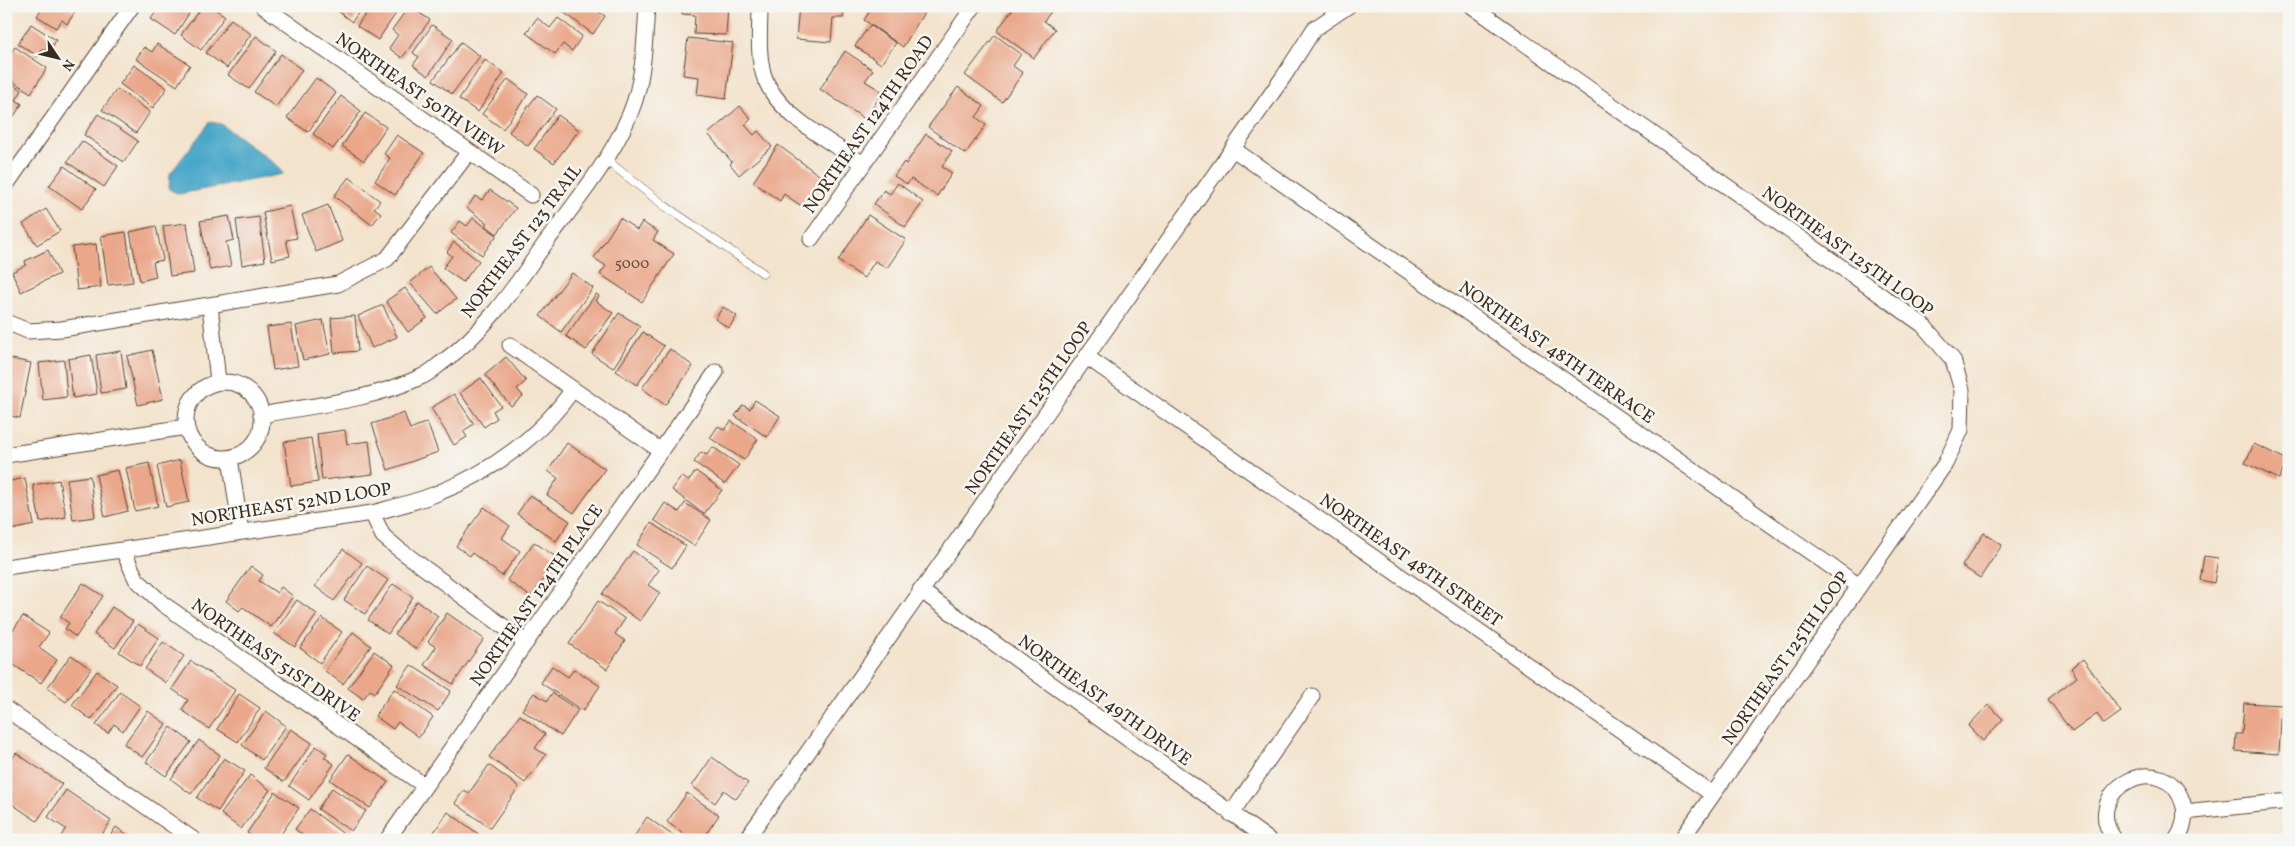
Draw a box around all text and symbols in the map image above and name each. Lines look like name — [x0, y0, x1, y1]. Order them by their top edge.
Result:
street label: NORTHEAST 50TH VIEW — [330, 28, 508, 163]
street label: NORTHEAST 124TH ROAD — [798, 31, 940, 219]
north arrow — [32, 32, 82, 82]
text: N — [57, 55, 78, 74]
street label: NORTHEAST 123 TRAIL — [456, 160, 589, 324]
street label: NORTHEAST 125TH LOOP — [1756, 181, 1938, 323]
house number: 5000 — [615, 254, 649, 275]
street label: NORTHEAST 48TH TERRACE — [1453, 276, 1659, 431]
street label: NORTHEAST 125TH LOOP — [960, 317, 1099, 501]
street label: NORTHEAST 52ND LOOP — [189, 477, 393, 534]
street label: NORTHEAST 48TH STREET — [1314, 489, 1507, 634]
street label: NORTHEAST 124TH PLACE — [465, 500, 610, 692]
street label: NORTHEAST 125TH LOOP — [1717, 567, 1856, 751]
street label: NORTHEAST 51ST DRIVE — [186, 593, 365, 729]
street label: NORTHEAST 49TH DRIVE — [1012, 630, 1196, 773]

